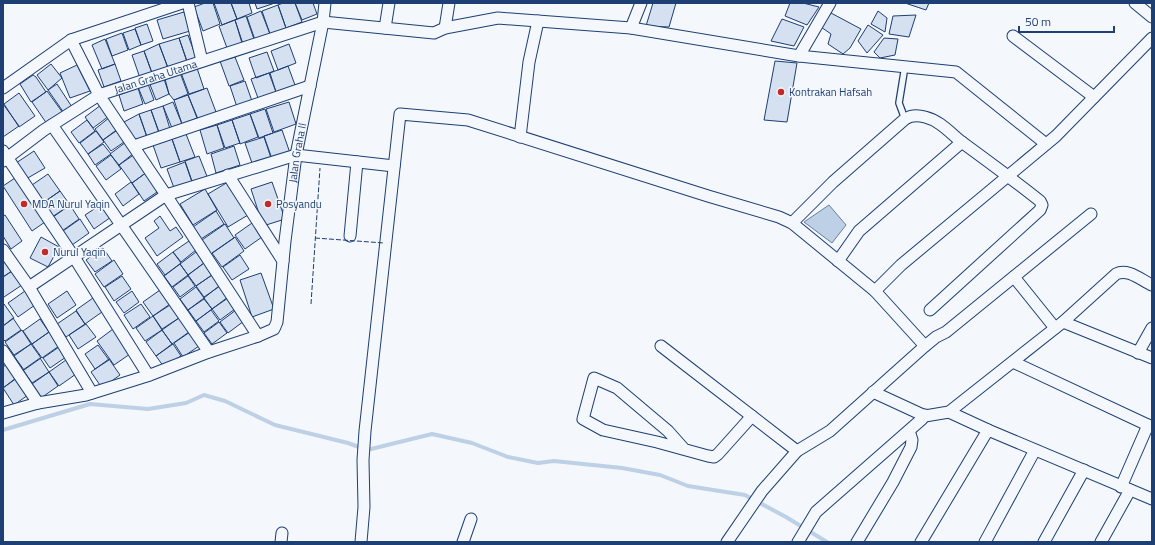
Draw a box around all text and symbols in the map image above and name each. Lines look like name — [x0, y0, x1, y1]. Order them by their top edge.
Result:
scale bar — [1019, 8, 1114, 34]
text: 50 m — [1025, 12, 1051, 31]
street label: Jalan Graha Utama — [112, 55, 199, 98]
place label: Kontrakan Hafsah — [789, 84, 872, 100]
marker: Kontrakan Hafsah — [776, 87, 786, 97]
street label: Jalan Graha II — [285, 121, 310, 184]
place label: MDA Nurul Yaqin — [32, 196, 110, 212]
place label: Posyandu — [276, 196, 322, 212]
marker: MDA Nurul Yaqin — [19, 199, 29, 209]
marker: Posyandu — [263, 199, 273, 209]
place label: Nurul Yaqin — [53, 244, 106, 260]
marker: Nurul Yaqin — [40, 247, 50, 257]

